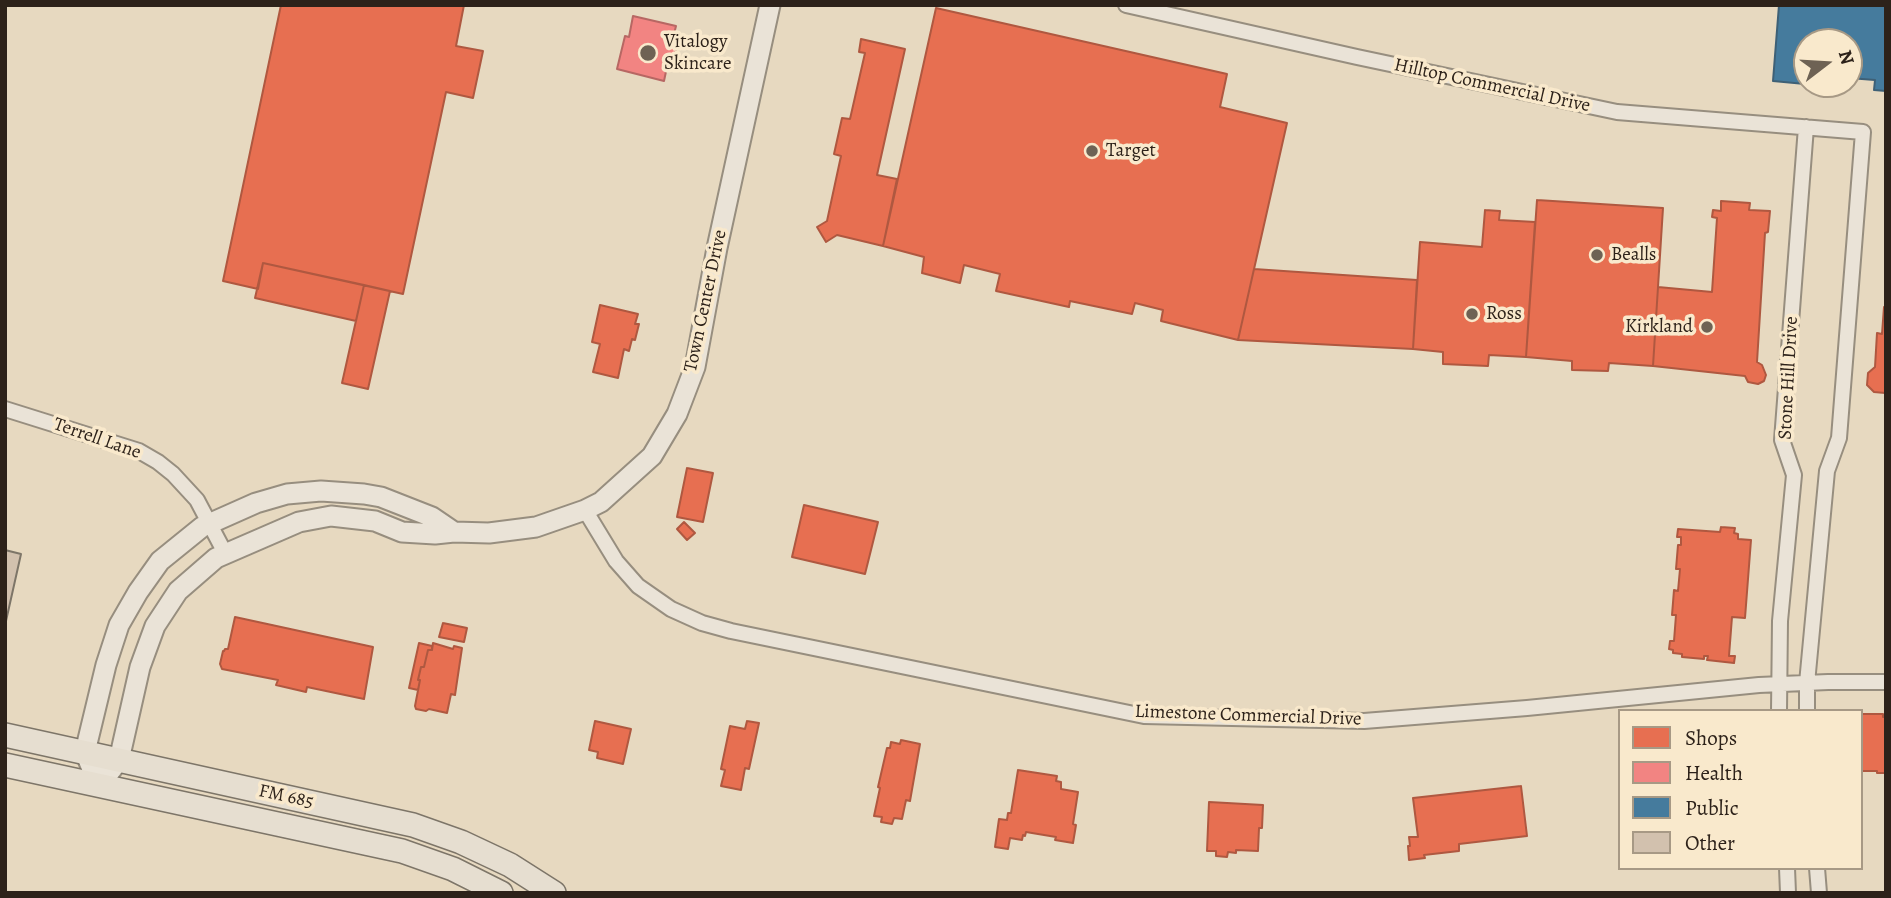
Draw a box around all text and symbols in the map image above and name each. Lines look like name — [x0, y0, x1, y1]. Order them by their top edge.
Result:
north arrow — [1793, 28, 1863, 98]
place label: Vitalogy Skincare — [664, 31, 731, 75]
marker: Vitalogy Skincare — [638, 43, 658, 63]
text: N — [1832, 47, 1861, 68]
street label: Hilltop Commercial Drive — [1392, 54, 1592, 118]
place label: Target — [1106, 140, 1156, 162]
marker: Target — [1084, 143, 1100, 159]
street label: Town Center Drive — [680, 228, 732, 374]
place label: Bealls — [1611, 244, 1656, 266]
marker: Bealls — [1589, 247, 1605, 263]
place label: Ross — [1486, 303, 1522, 325]
marker: Ross — [1464, 306, 1480, 322]
place label: Kirkland — [1625, 316, 1693, 338]
street label: Stone Hill Drive — [1774, 316, 1804, 440]
marker: Kirkland — [1699, 319, 1715, 335]
street label: Terrell Lane — [50, 413, 144, 465]
street label: Limestone Commercial Drive — [1134, 701, 1362, 731]
legend — [1618, 709, 1863, 870]
text: Shops — [1685, 724, 1737, 752]
text: Health — [1685, 759, 1743, 787]
street label: FM 685 — [256, 780, 316, 814]
text: Public — [1685, 794, 1739, 822]
text: Other — [1685, 829, 1735, 857]

